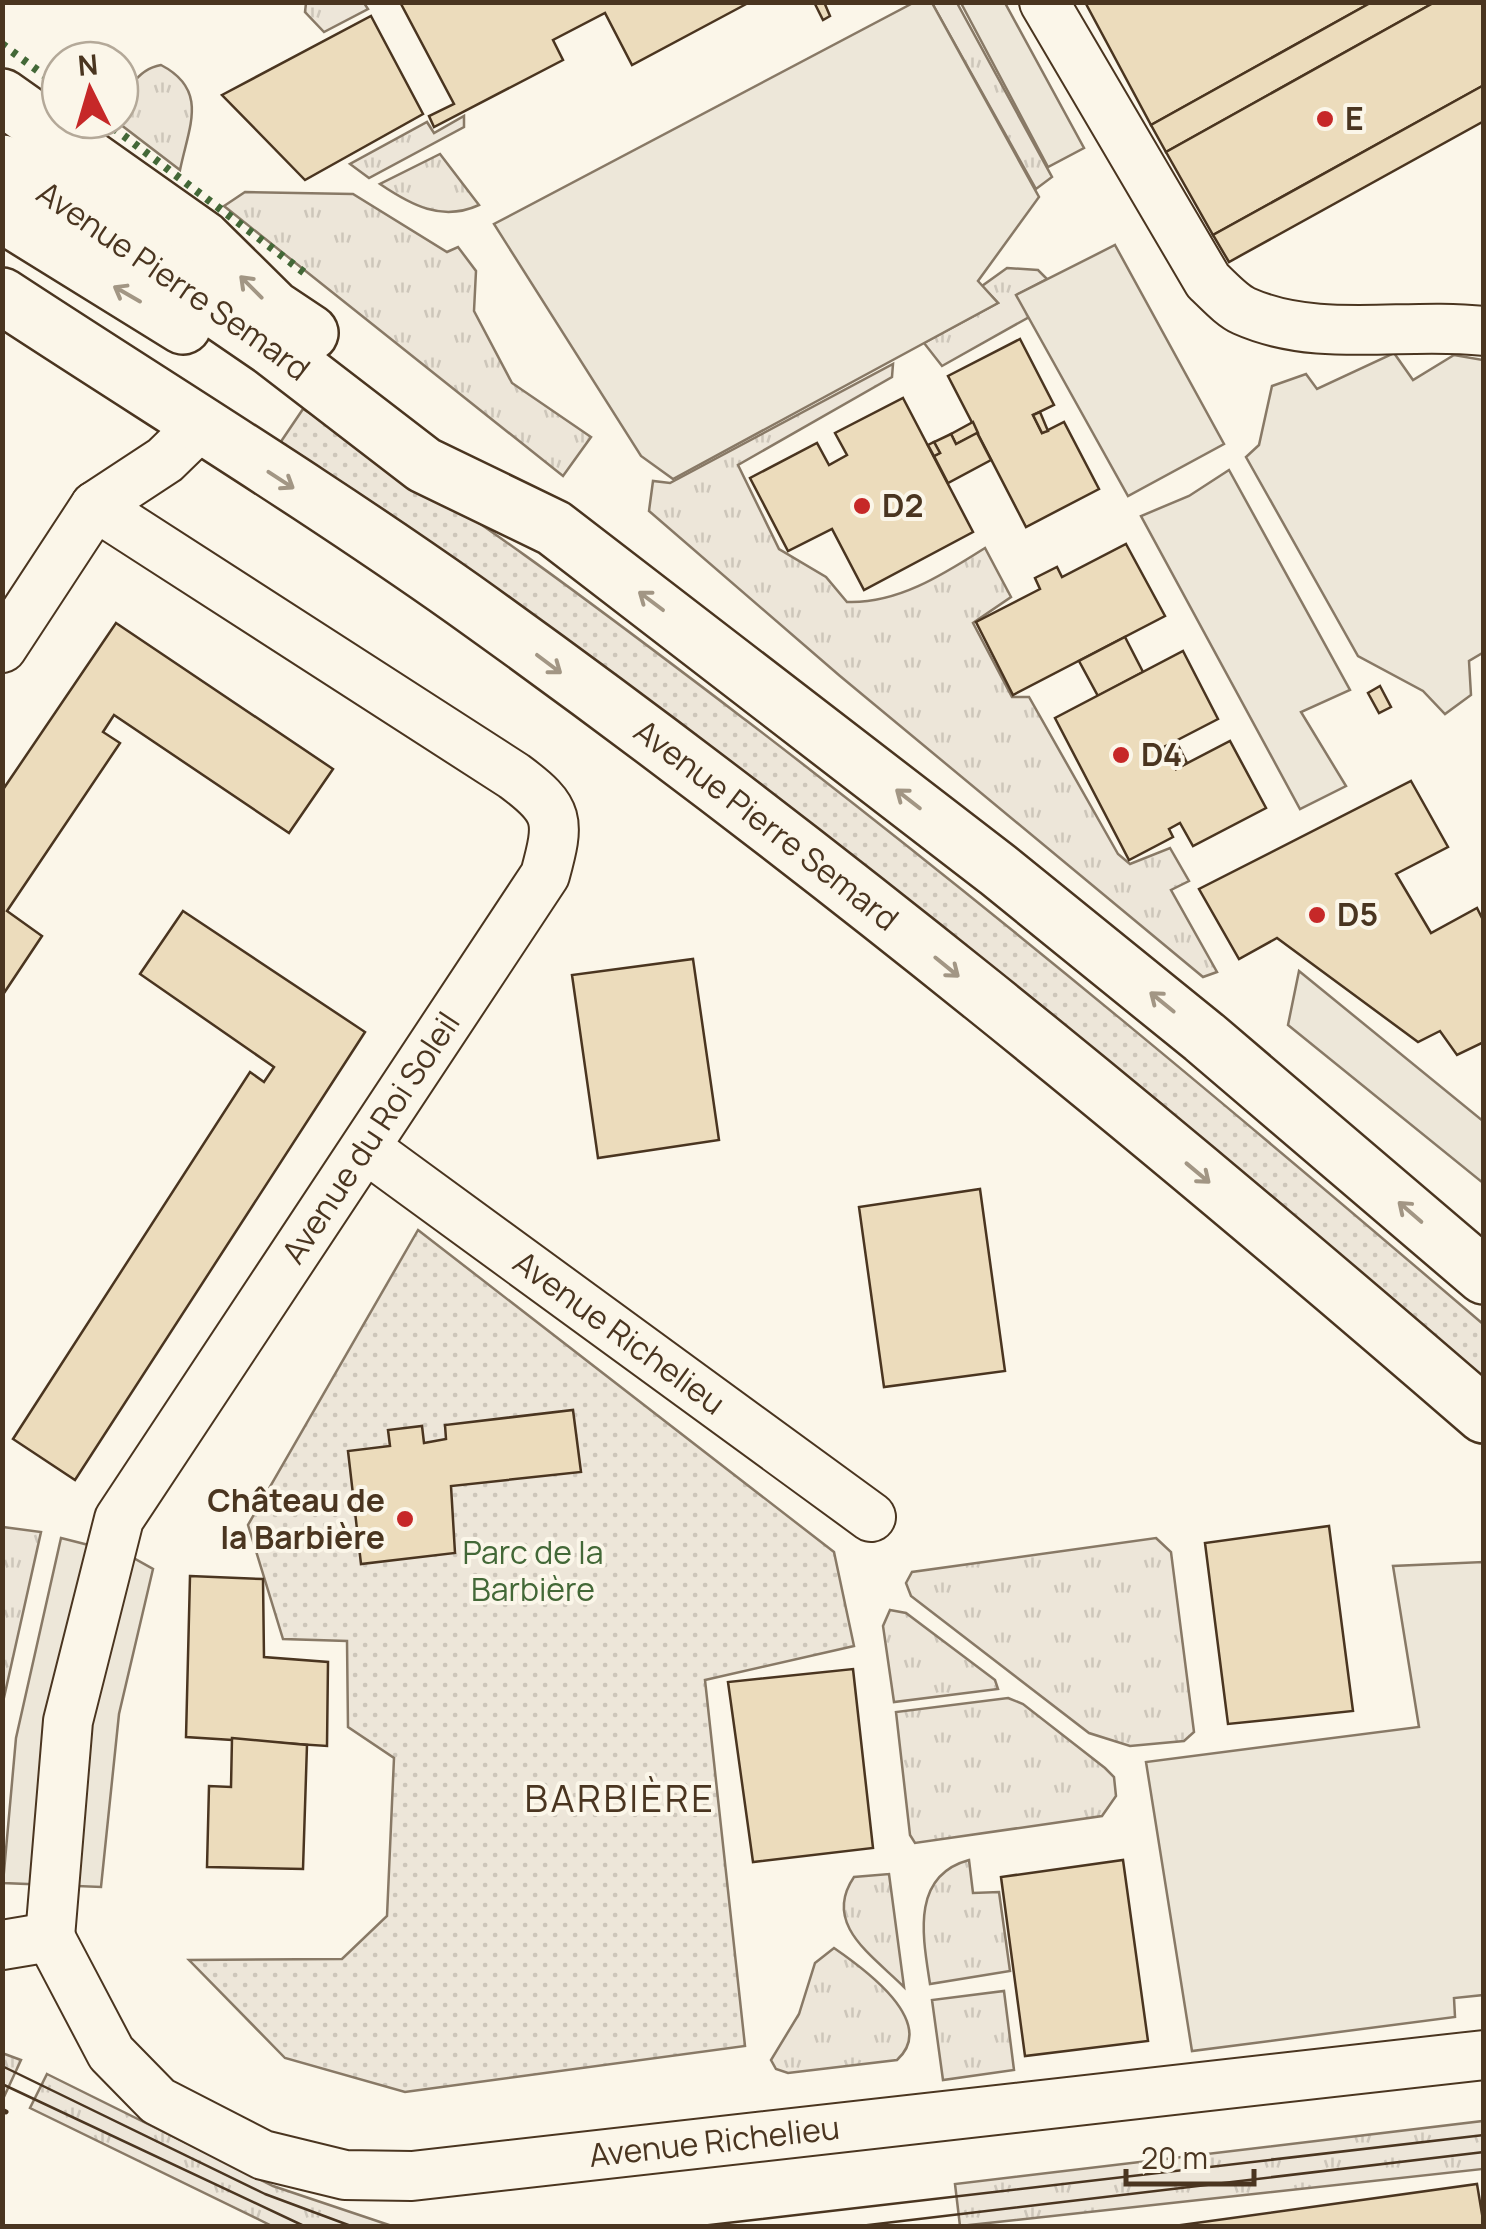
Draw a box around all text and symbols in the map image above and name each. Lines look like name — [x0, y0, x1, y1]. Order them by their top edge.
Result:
north arrow — [40, 40, 140, 140]
text: N — [76, 44, 99, 84]
place label: E — [1345, 96, 1364, 140]
marker: E — [1314, 108, 1336, 130]
street label: Avenue Pierre Semard — [29, 170, 319, 390]
one-way arrow — [240, 275, 264, 299]
one-way arrow — [113, 284, 142, 304]
one-way arrow — [267, 469, 295, 490]
place label: D2 — [882, 483, 923, 527]
marker: D2 — [851, 495, 873, 517]
one-way arrow — [638, 590, 665, 611]
one-way arrow — [535, 653, 562, 674]
street label: Avenue Pierre Semard — [626, 709, 908, 940]
place label: D4 — [1141, 732, 1182, 776]
marker: D4 — [1110, 744, 1132, 766]
one-way arrow — [895, 789, 922, 810]
place label: D5 — [1337, 892, 1378, 936]
marker: D5 — [1306, 904, 1328, 926]
one-way arrow — [933, 955, 959, 977]
one-way arrow — [1149, 991, 1175, 1013]
street label: Avenue du Roi Soleil — [271, 1003, 469, 1272]
one-way arrow — [1184, 1162, 1210, 1184]
one-way arrow — [1398, 1201, 1423, 1224]
street label: Avenue Richelieu — [505, 1240, 734, 1424]
place label: Château de la Barbière — [207, 1478, 385, 1559]
marker: Château de la Barbière — [394, 1508, 416, 1530]
park label: Parc de la Barbière — [463, 1530, 604, 1611]
district label: BARBIÈRE — [525, 1771, 715, 1823]
street label: Avenue Richelieu — [587, 2105, 842, 2177]
scale bar — [1126, 2124, 1254, 2186]
text: 20 m — [1141, 2137, 1208, 2178]

